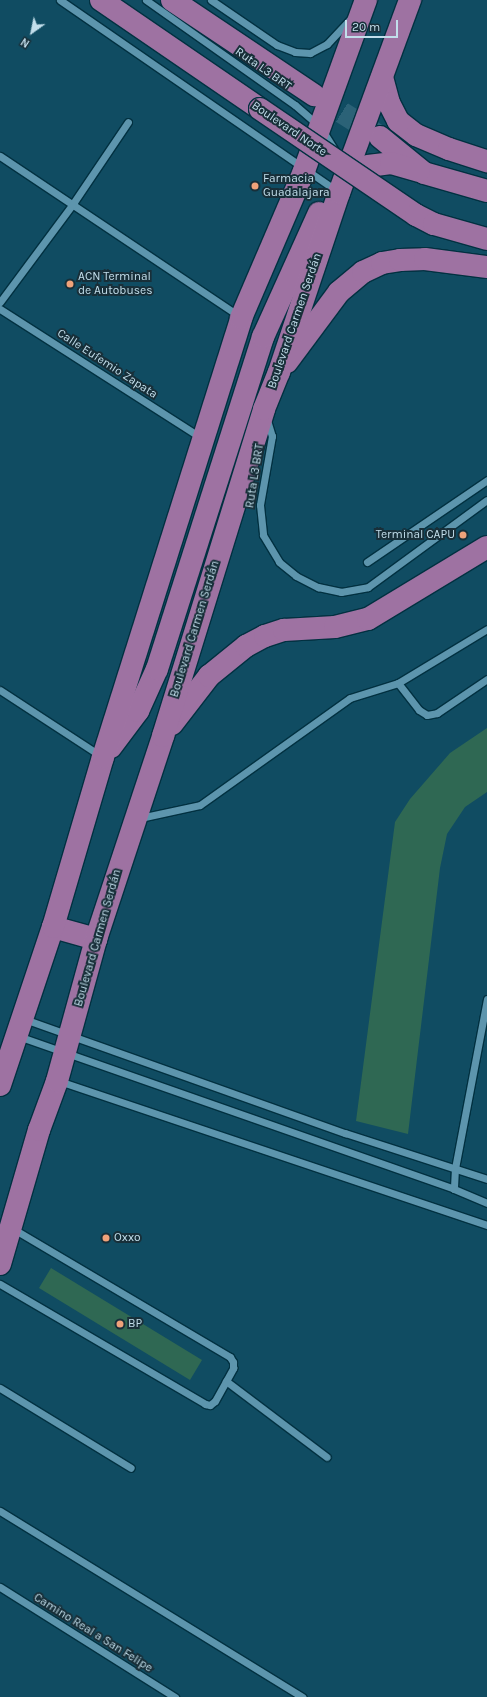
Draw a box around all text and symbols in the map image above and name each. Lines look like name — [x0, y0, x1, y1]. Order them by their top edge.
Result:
north arrow — [12, 12, 52, 52]
scale bar — [347, 12, 400, 38]
text: 20 m — [352, 20, 380, 34]
text: N — [18, 35, 32, 50]
street label: Ruta L3 BRT — [232, 44, 294, 94]
street label: Boulevard Norte — [249, 99, 329, 159]
place label: Farmacia Guadalajara — [263, 172, 330, 200]
marker: Farmacia Guadalajara — [250, 181, 260, 191]
street label: Boulevard Carmen Serdán — [265, 251, 325, 391]
place label: ACN Terminal de Autobuses — [78, 270, 153, 298]
marker: ACN Terminal de Autobuses — [65, 279, 75, 289]
street label: Calle Eufemio Zapata — [54, 326, 160, 402]
street label: Ruta L3 BRT — [243, 443, 267, 509]
place label: Terminal CAPU — [376, 528, 455, 542]
marker: Terminal CAPU — [458, 530, 468, 540]
street label: Boulevard Carmen Serdán — [167, 559, 223, 699]
street label: Boulevard Carmen Serdán — [71, 868, 125, 1008]
place label: Oxxo — [114, 1231, 141, 1245]
marker: Oxxo — [101, 1233, 111, 1243]
place label: BP — [128, 1317, 142, 1331]
marker: BP — [115, 1319, 125, 1329]
street label: Camino Real a San Felipe — [31, 1590, 155, 1676]

